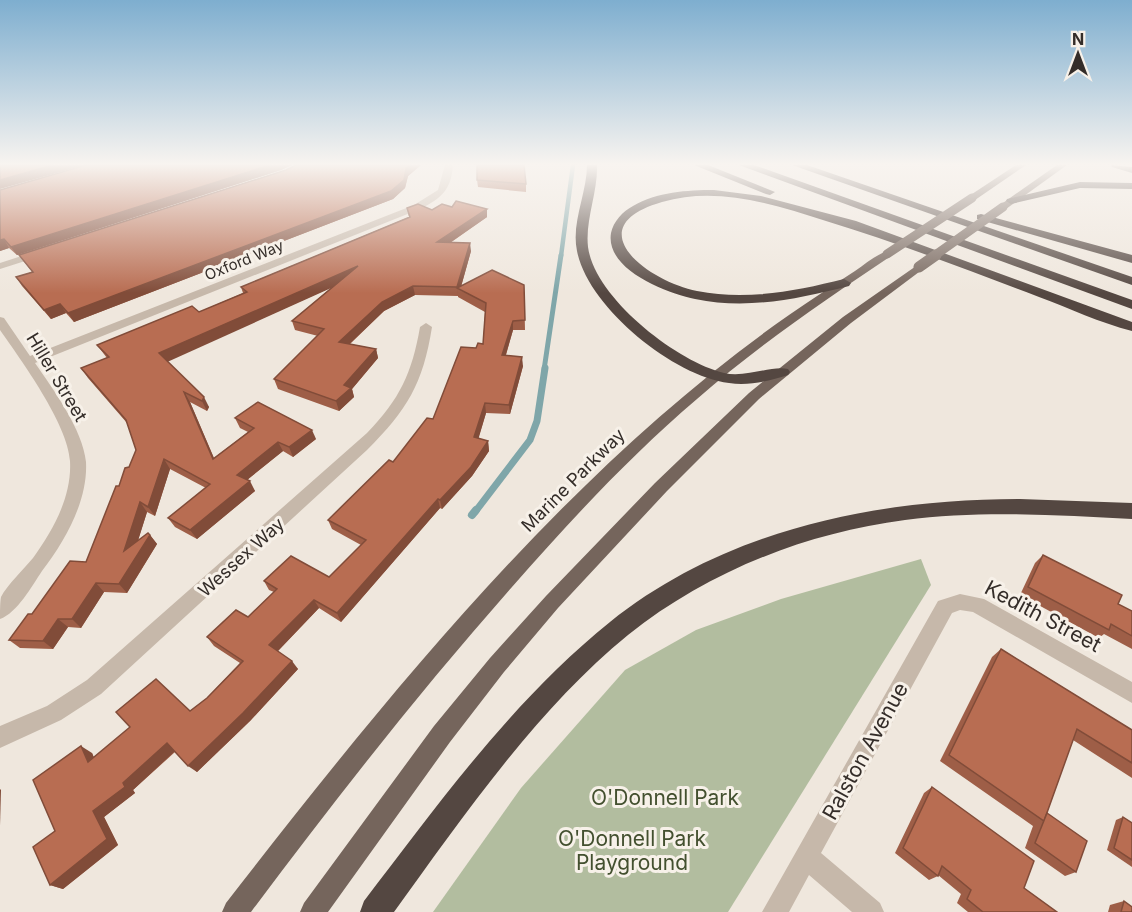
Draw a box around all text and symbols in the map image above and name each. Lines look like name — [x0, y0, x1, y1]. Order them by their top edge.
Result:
north arrow — [1048, 24, 1108, 84]
text: N — [1072, 29, 1084, 49]
street label: Oxford Way — [202, 235, 287, 284]
street label: Hiller Street — [22, 329, 92, 425]
street label: Marine Parkway — [517, 424, 629, 536]
street label: Wessex Way — [194, 513, 288, 601]
street label: Kedith Street — [981, 575, 1105, 657]
street label: Ralston Avenue — [817, 678, 913, 824]
park label: O'Donnell Park — [591, 785, 740, 810]
park label: O'Donnell Park Playground — [558, 826, 707, 875]

